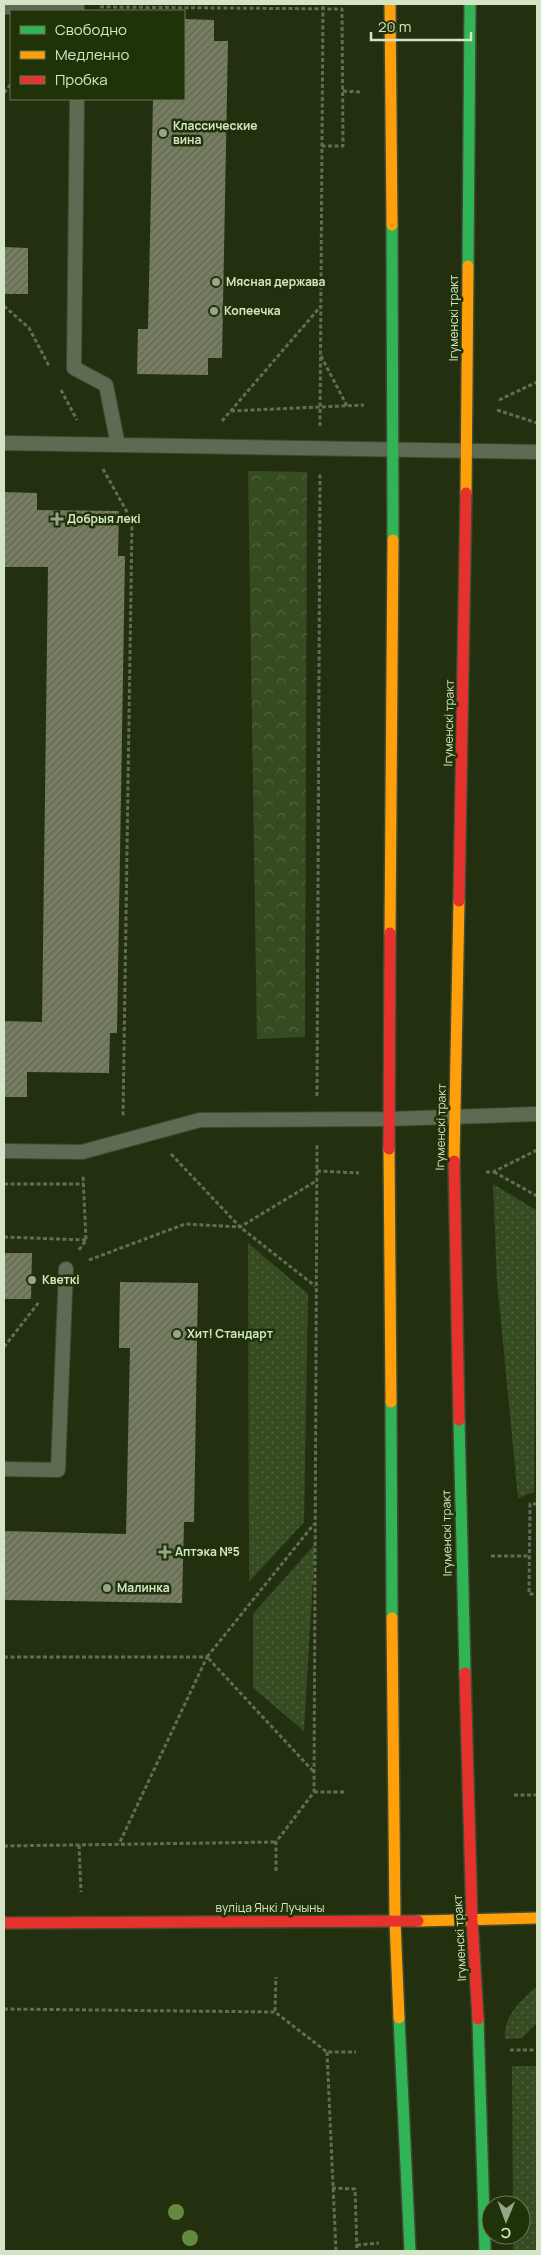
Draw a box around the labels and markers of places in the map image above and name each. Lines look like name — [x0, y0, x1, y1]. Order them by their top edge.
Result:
place label: Классические вина — [173, 117, 257, 148]
marker: Классические вина — [157, 127, 169, 139]
place label: Мясная держава — [226, 273, 325, 290]
marker: Мясная держава — [210, 276, 222, 288]
place label: Копеечка — [224, 302, 281, 319]
marker: Копеечка — [208, 305, 220, 317]
place label: Добрыя лекі — [67, 510, 141, 527]
marker: Добрыя лекі — [51, 513, 63, 525]
place label: Кветкі — [42, 1271, 80, 1288]
marker: Кветкі — [26, 1274, 38, 1286]
place label: Хит! Стандарт — [187, 1325, 274, 1342]
marker: Хит! Стандарт — [171, 1328, 183, 1340]
place label: Аптэка №5 — [175, 1543, 240, 1560]
marker: Аптэка №5 — [159, 1546, 171, 1558]
place label: Малинка — [117, 1579, 170, 1596]
marker: Малинка — [101, 1582, 113, 1594]

